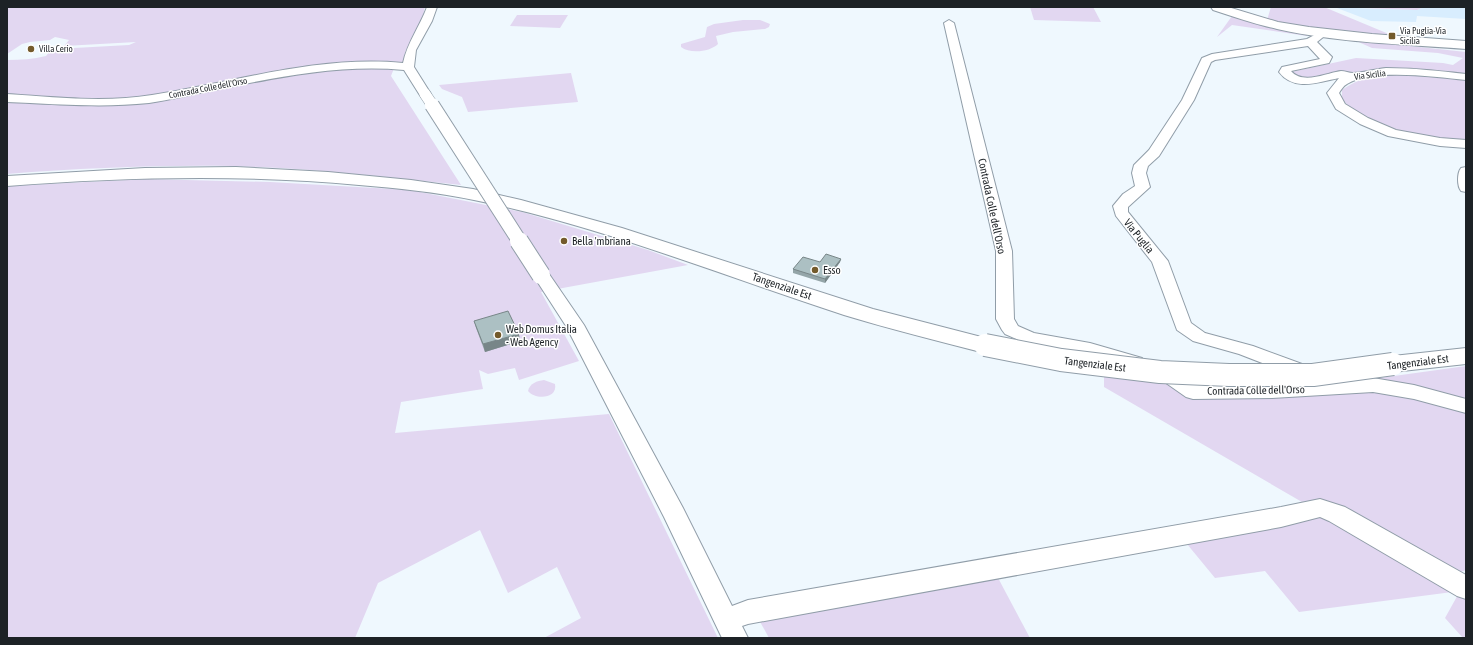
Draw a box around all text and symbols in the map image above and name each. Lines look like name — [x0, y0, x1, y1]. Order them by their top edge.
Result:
place label: Via Puglia-Via Sicilia — [1400, 26, 1446, 46]
marker: Via Puglia-Via Sicilia — [1387, 31, 1397, 41]
marker: Villa Cerio — [26, 44, 36, 54]
place label: Villa Cerio — [39, 44, 73, 54]
street label: Via Sicilia — [1354, 68, 1386, 82]
street label: Contrada Colle dell'Orso — [168, 75, 248, 101]
street label: Contrada Colle dell'Orso — [976, 157, 1008, 255]
street label: Via Puglia — [1122, 216, 1156, 256]
place label: Bella 'mbriana — [572, 235, 631, 247]
marker: Bella 'mbriana — [559, 236, 569, 246]
place label: Esso — [823, 264, 841, 276]
marker: Esso — [810, 265, 820, 275]
street label: Tangenziale Est — [751, 270, 813, 302]
place label: Web Domus Italia - Web Agency — [506, 323, 577, 348]
marker: Web Domus Italia - Web Agency — [493, 330, 503, 340]
street label: Tangenziale Est — [1386, 352, 1450, 372]
street label: Tangenziale Est — [1063, 354, 1127, 374]
street label: Contrada Colle dell'Orso — [1207, 383, 1305, 397]

